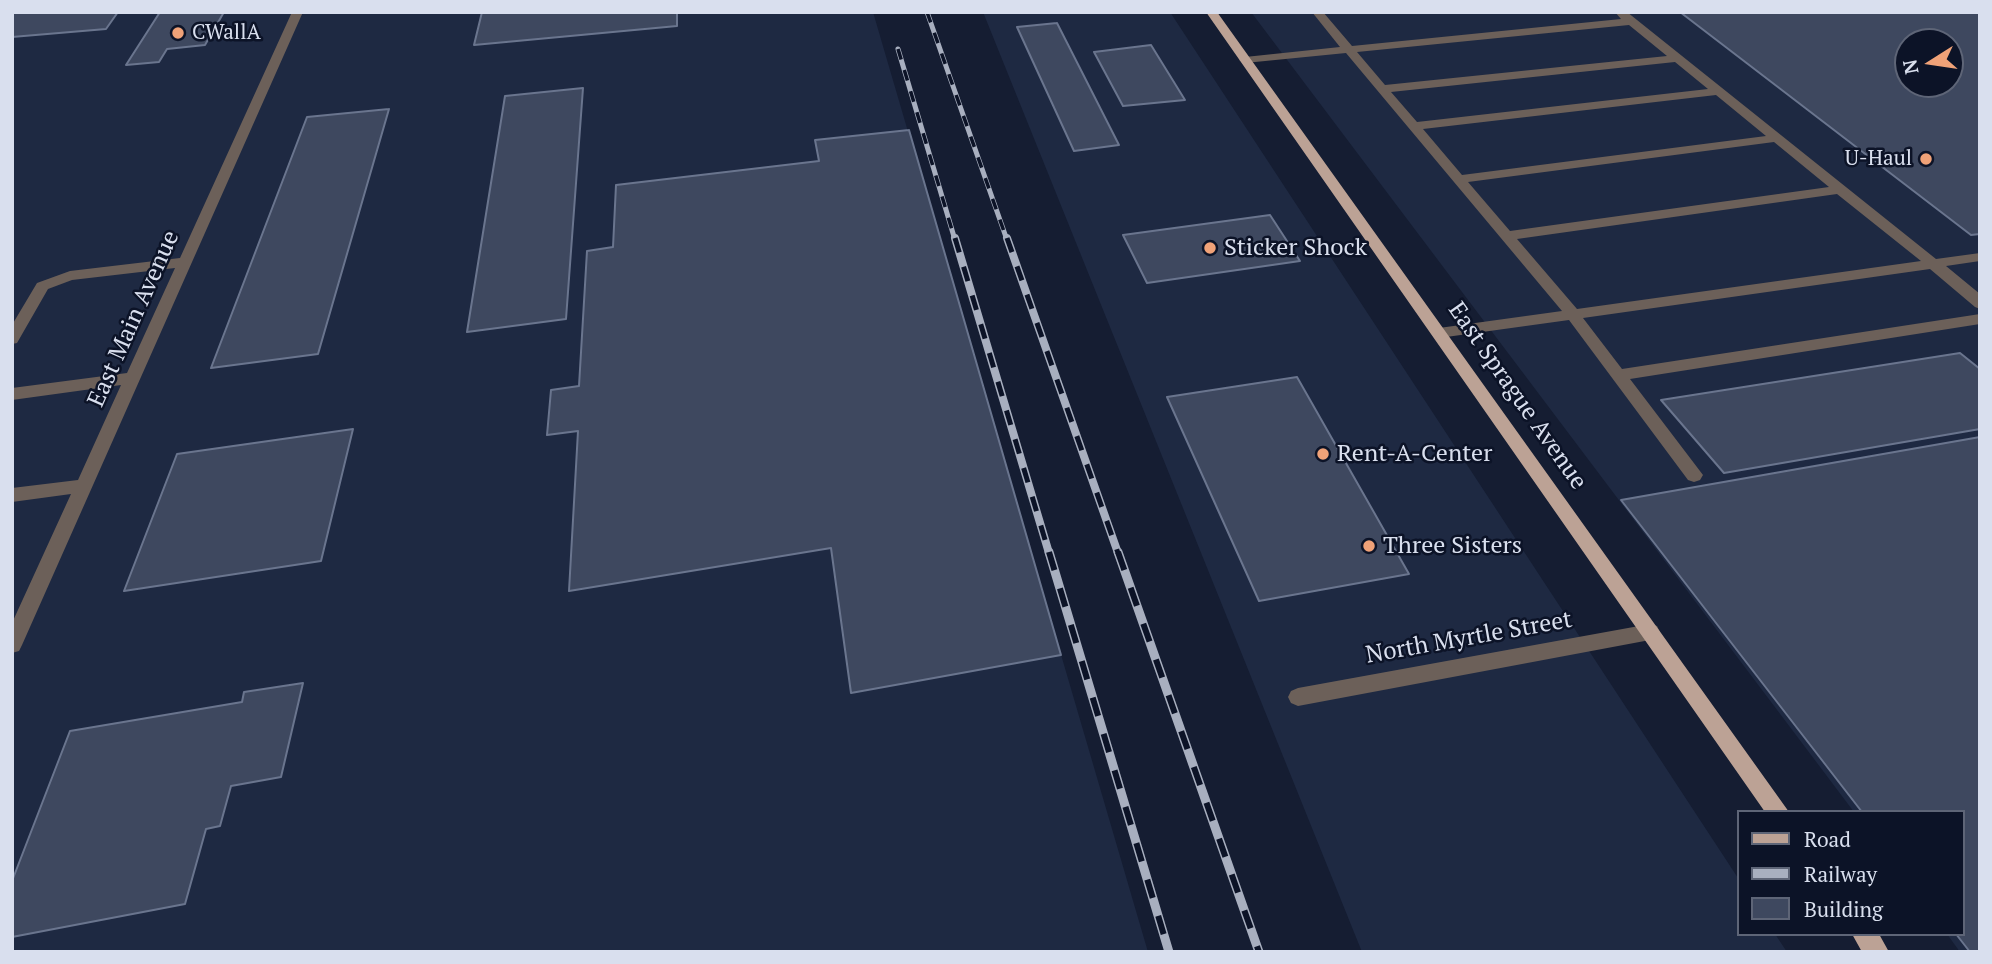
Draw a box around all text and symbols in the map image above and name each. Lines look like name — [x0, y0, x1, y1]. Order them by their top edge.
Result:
place label: CWallA — [192, 20, 261, 46]
marker: CWallA — [170, 25, 186, 41]
north arrow — [1894, 28, 1964, 98]
text: N — [1896, 57, 1924, 77]
place label: U-Haul — [1845, 146, 1912, 172]
marker: U-Haul — [1918, 151, 1934, 167]
street label: East Main Avenue — [82, 226, 186, 412]
place label: Sticker Shock — [1224, 234, 1367, 262]
marker: Sticker Shock — [1202, 240, 1218, 256]
street label: East Sprague Avenue — [1442, 297, 1592, 495]
place label: Rent-A-Center — [1337, 440, 1492, 468]
marker: Rent-A-Center — [1315, 446, 1331, 462]
place label: Three Sisters — [1383, 532, 1522, 560]
marker: Three Sisters — [1361, 538, 1377, 554]
street label: North Myrtle Street — [1364, 606, 1574, 670]
legend — [1736, 810, 1964, 936]
text: Road — [1804, 825, 1851, 853]
text: Railway — [1804, 860, 1877, 888]
text: Building — [1804, 895, 1883, 923]

